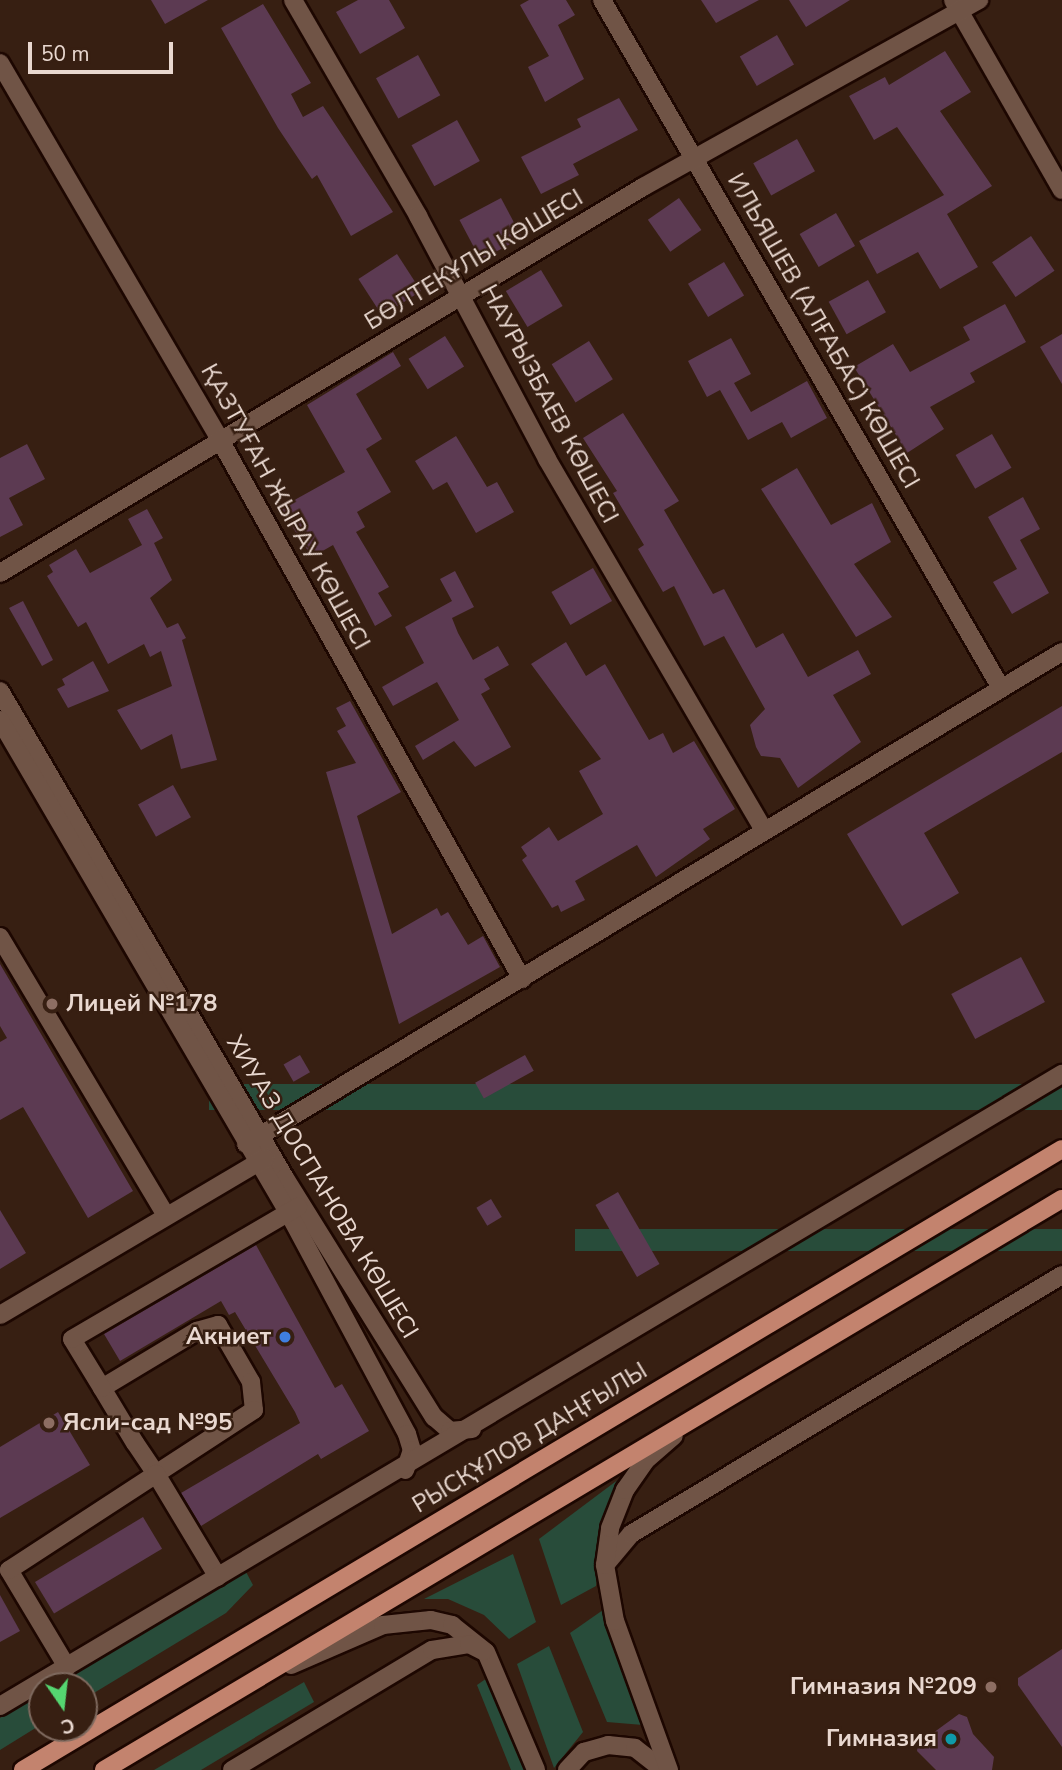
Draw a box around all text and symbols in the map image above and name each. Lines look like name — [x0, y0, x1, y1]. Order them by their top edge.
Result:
scale bar — [32, 28, 177, 72]
text: 50 m — [41, 40, 90, 68]
street label: ИЛЬЯШЕВ (АЛҒАБАС) КӨШЕСІ — [721, 168, 925, 494]
street label: БӨЛТЕКҰЛЫ КӨШЕСІ — [360, 183, 588, 337]
street label: НАУРЫЗБАЕВ КӨШЕСІ — [474, 280, 624, 528]
street label: ҚАЗТУҒАН ЖЫРАУ КӨШЕСІ — [194, 359, 376, 655]
place label: Лицей №178 — [66, 990, 217, 1018]
marker: Лицей №178 — [44, 996, 60, 1012]
street label: ХИУАЗ ДОСПАНОВА КӨШЕСІ — [220, 1030, 424, 1344]
place label: Акниет — [186, 1323, 271, 1351]
marker: Акниет — [277, 1329, 293, 1345]
street label: РЫСҚҰЛОВ ДАҢҒЫЛЫ — [407, 1356, 653, 1520]
place label: Ясли-сад №95 — [63, 1409, 233, 1437]
marker: Ясли-сад №95 — [41, 1415, 57, 1431]
north arrow — [28, 1672, 98, 1742]
place label: Гимназия №209 — [790, 1673, 977, 1701]
marker: Гимназия №209 — [983, 1679, 999, 1695]
text: С — [58, 1711, 77, 1740]
place label: Гимназия — [826, 1725, 937, 1753]
marker: Гимназия — [943, 1731, 959, 1747]

